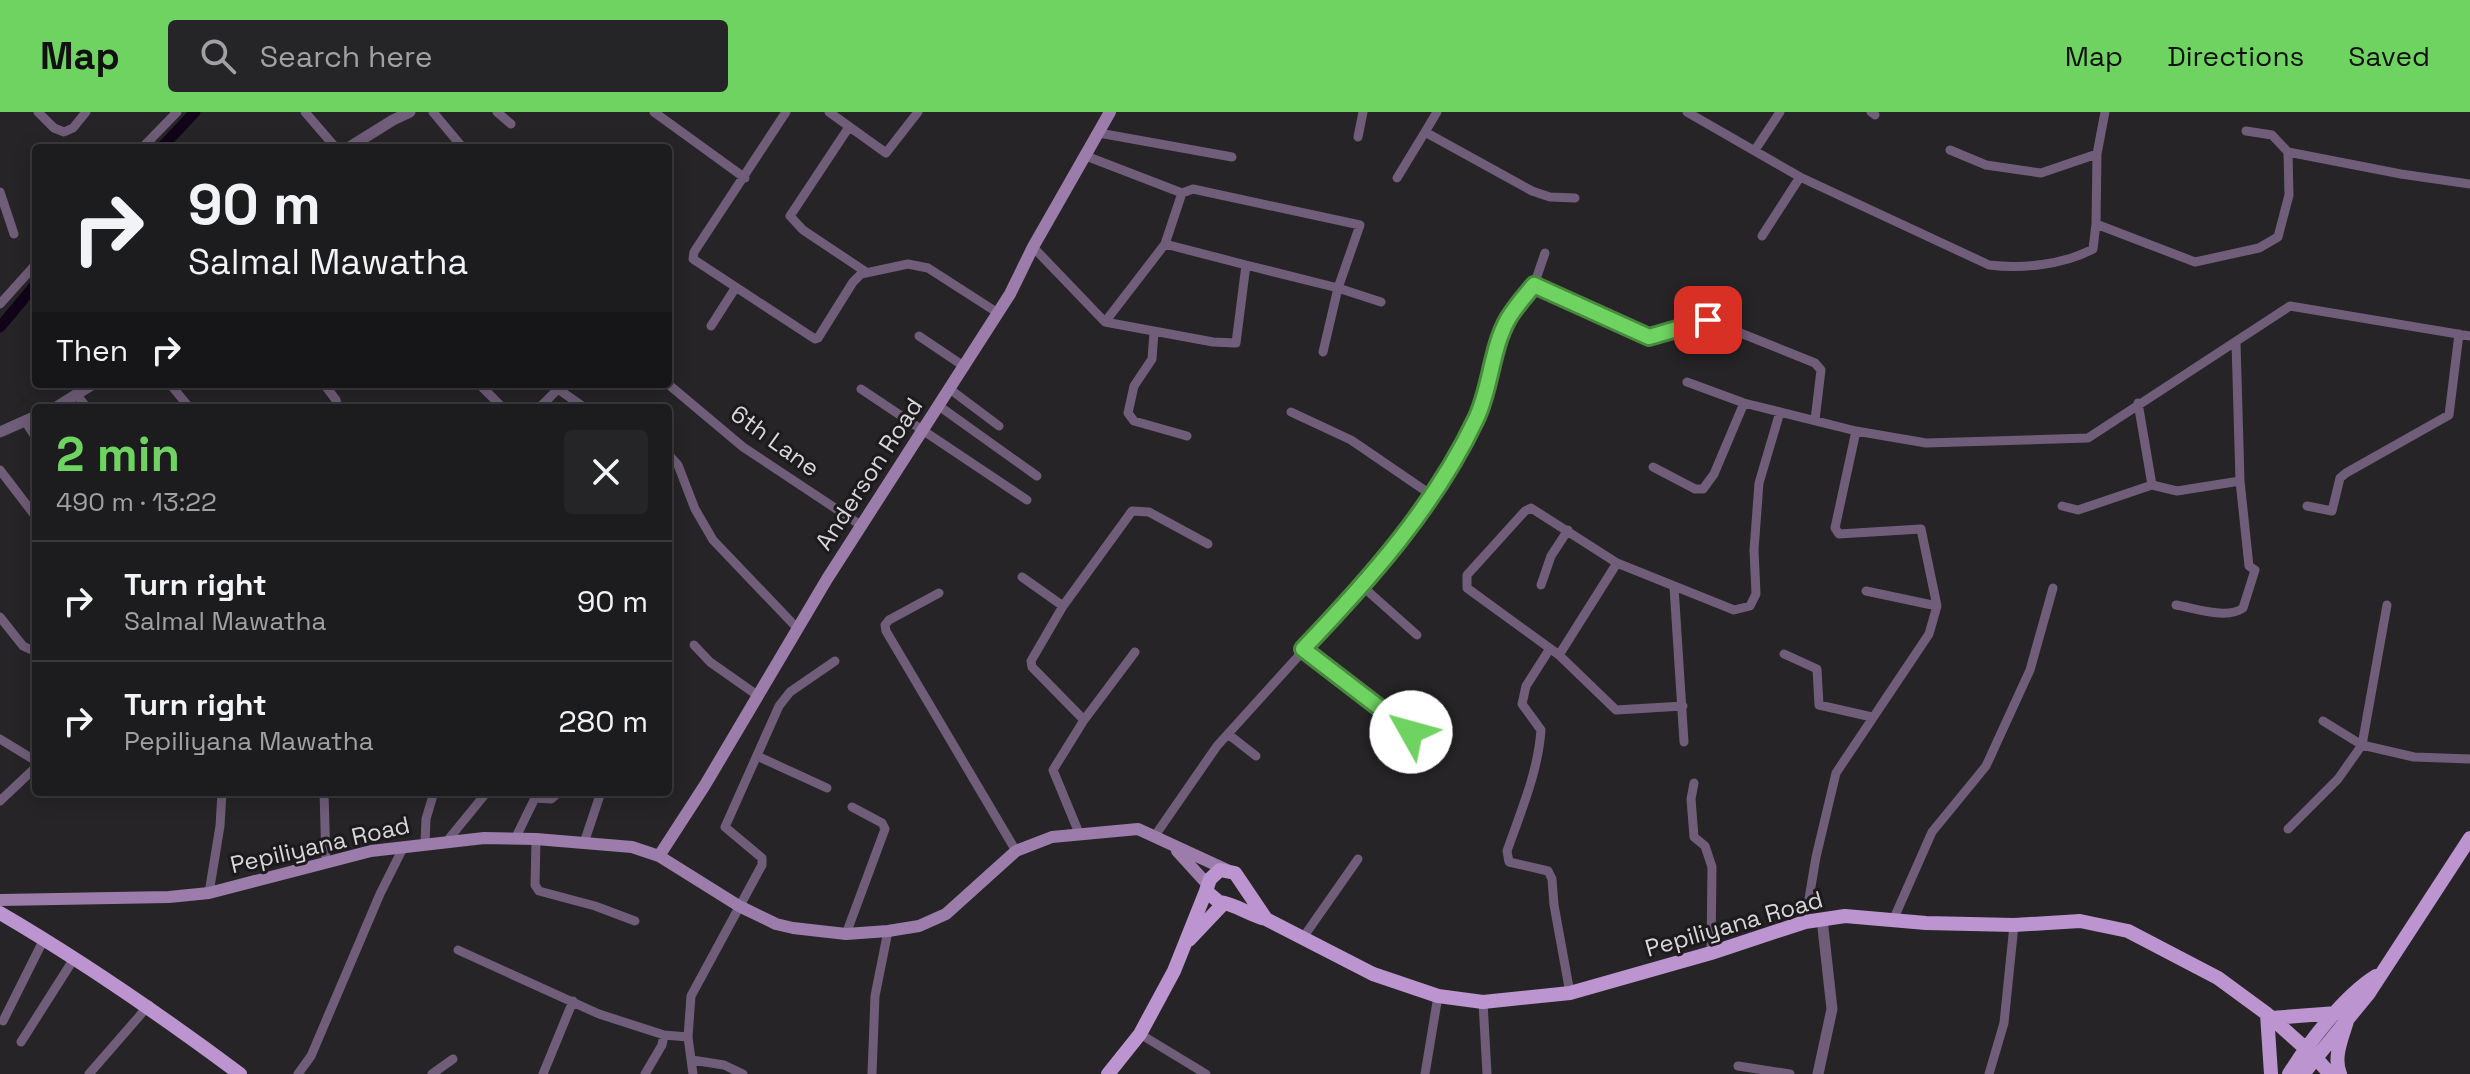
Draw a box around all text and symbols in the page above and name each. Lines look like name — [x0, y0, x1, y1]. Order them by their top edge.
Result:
search box — [168, 20, 728, 92]
text: Map — [40, 32, 120, 80]
icon: search — [196, 34, 240, 78]
text: Search here — [260, 37, 433, 76]
text: Map — [2065, 38, 2123, 74]
text: Directions — [2167, 38, 2304, 74]
text: Saved — [2348, 38, 2430, 74]
text: 90 m — [188, 169, 321, 240]
icon: right — [56, 176, 160, 280]
text: Salmal Mawatha — [188, 239, 468, 285]
pin — [1674, 286, 1742, 354]
icon: arrive — [1686, 298, 1730, 342]
icon: right — [144, 328, 188, 372]
text: Then — [56, 331, 128, 370]
street label: Anderson Road — [808, 392, 929, 556]
street label: 6th Lane — [725, 398, 826, 483]
text: 2 min — [56, 424, 180, 485]
button: close — [564, 430, 648, 514]
text: 490 m · 13:22 — [56, 485, 217, 519]
text: Turn right — [124, 565, 267, 604]
icon: right — [56, 579, 100, 623]
text: 90 m — [577, 582, 648, 621]
text: Salmal Mawatha — [124, 604, 326, 638]
text: Turn right — [124, 685, 267, 724]
position arrow — [1369, 690, 1453, 774]
icon: right — [56, 699, 100, 743]
text: 280 m — [558, 702, 648, 741]
text: Pepiliyana Mawatha — [124, 724, 374, 758]
street label: Pepiliyana Road — [227, 809, 413, 880]
street label: Pepiliyana Road — [1641, 883, 1826, 964]

